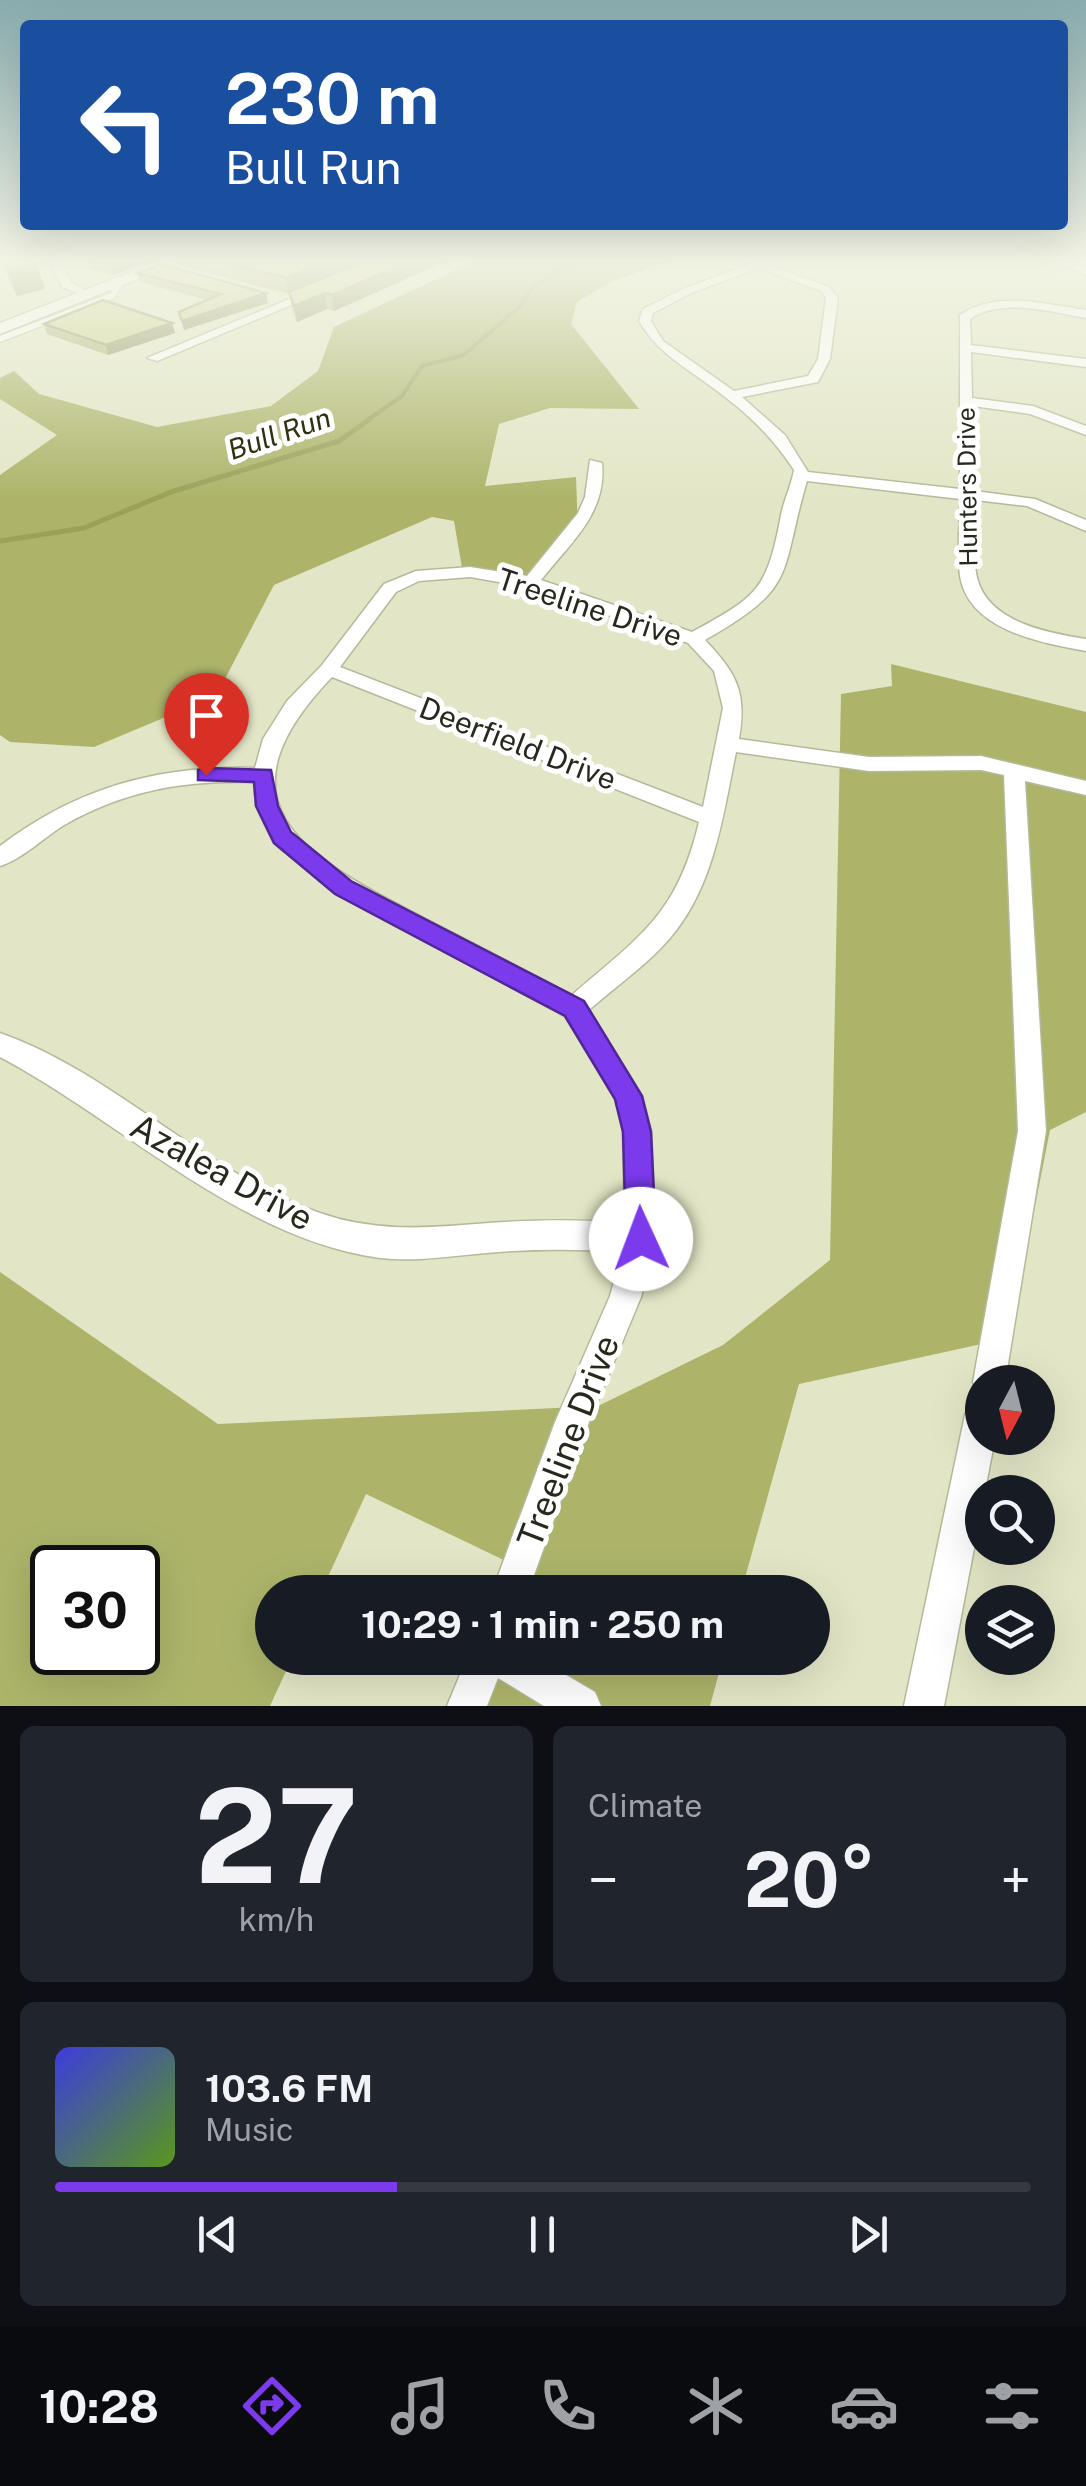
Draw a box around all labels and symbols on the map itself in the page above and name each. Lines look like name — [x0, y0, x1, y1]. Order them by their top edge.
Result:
water label: Bull Run — [223, 400, 335, 466]
street label: Hunters Drive — [951, 407, 983, 567]
street label: Treeline Drive — [493, 560, 687, 654]
pin — [164, 673, 249, 776]
street label: Deerfield Drive — [415, 689, 621, 797]
street label: Azalea Drive — [124, 1105, 320, 1239]
position arrow — [589, 1187, 693, 1291]
street label: Treeline Drive — [509, 1329, 627, 1553]
north arrow — [965, 1365, 1055, 1455]
speed limit sign: 30 — [30, 1545, 160, 1675]

